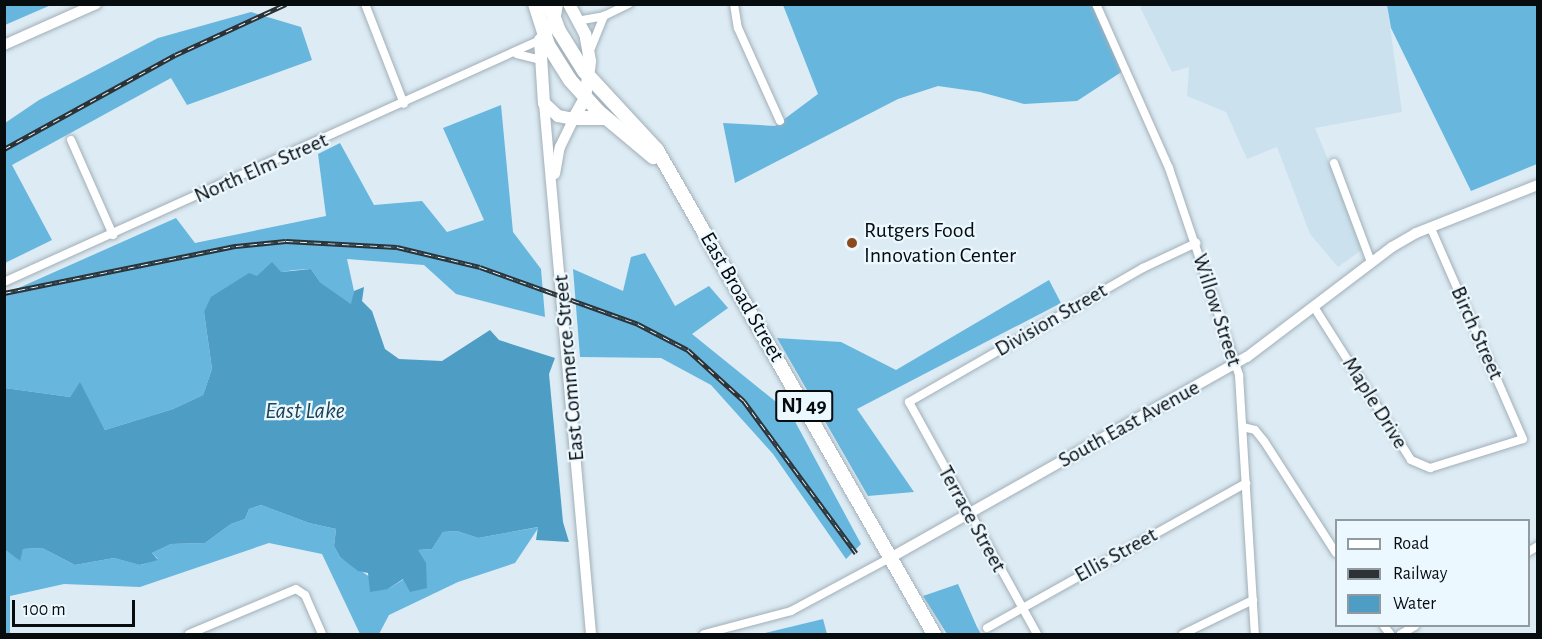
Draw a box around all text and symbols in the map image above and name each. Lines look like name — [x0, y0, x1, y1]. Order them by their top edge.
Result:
street label: North Elm Street — [190, 127, 332, 209]
place label: Rutgers Food Innovation Center — [864, 217, 1016, 268]
street label: East Broad Street — [694, 227, 790, 367]
marker: Rutgers Food Innovation Center — [845, 236, 859, 250]
street label: Willow Street — [1186, 250, 1248, 370]
street label: East Commerce Street — [548, 274, 590, 462]
street label: Division Street — [990, 277, 1112, 363]
street label: Birch Street — [1445, 282, 1509, 384]
street label: Maple Drive — [1336, 352, 1414, 454]
street label: South East Avenue — [1054, 374, 1204, 474]
road number: NJ 49 — [774, 388, 834, 424]
water label: East Lake — [265, 398, 345, 426]
street label: Terrace Street — [932, 461, 1012, 577]
legend — [1335, 519, 1530, 627]
street label: Ellis Street — [1070, 522, 1162, 588]
text: Road — [1393, 535, 1429, 553]
text: Railway — [1393, 565, 1447, 583]
scale bar — [15, 588, 138, 626]
text: Water — [1393, 595, 1436, 613]
text: 100 m — [23, 601, 66, 619]

